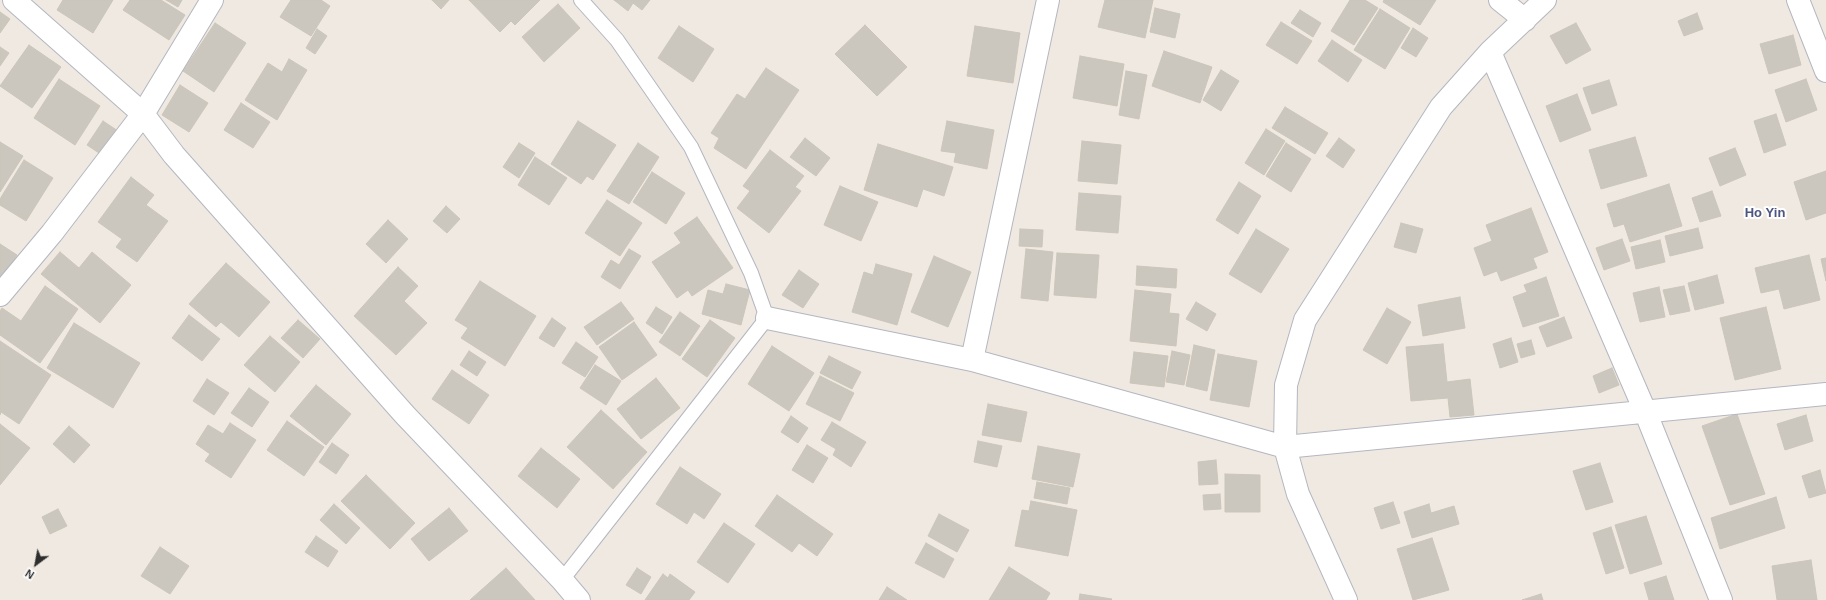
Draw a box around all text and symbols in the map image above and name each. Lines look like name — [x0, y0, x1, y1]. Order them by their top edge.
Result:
district label: Ho Yin — [1745, 205, 1785, 221]
north arrow — [16, 544, 56, 584]
text: N — [23, 567, 36, 581]

